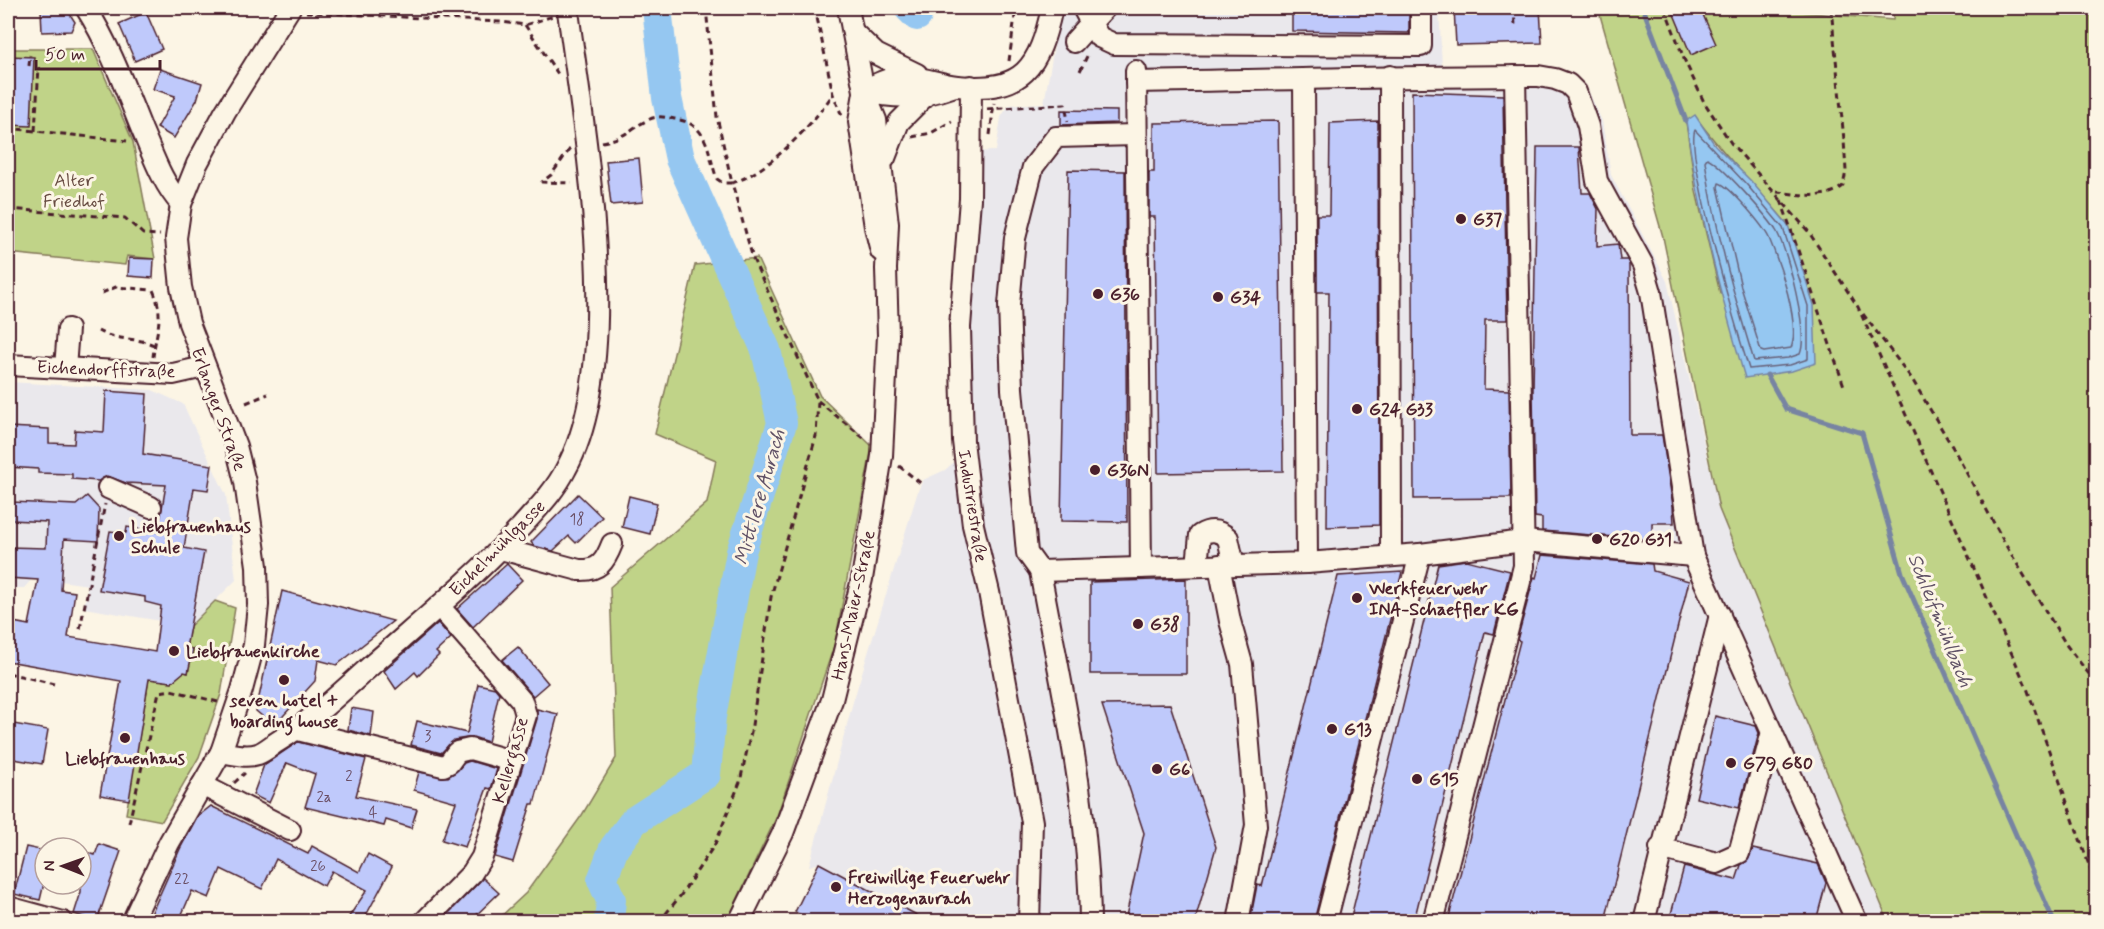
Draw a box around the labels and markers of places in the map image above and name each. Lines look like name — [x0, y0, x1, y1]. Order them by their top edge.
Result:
place label: G37 — [1473, 208, 1502, 232]
marker: G37 — [1454, 212, 1468, 226]
place label: G36 — [1110, 283, 1140, 307]
place label: G34 — [1230, 286, 1261, 310]
marker: G36 — [1091, 287, 1105, 301]
marker: G34 — [1211, 290, 1225, 304]
place label: G24 G33 — [1369, 398, 1434, 422]
marker: G24 G33 — [1350, 402, 1364, 416]
place label: G36N — [1107, 459, 1149, 483]
marker: G36N — [1088, 463, 1102, 477]
place label: Liebfrauenhaus Schule — [131, 515, 251, 560]
place label: G20 G31 — [1609, 528, 1672, 552]
marker: Liebfrauenhaus Schule — [112, 529, 126, 543]
marker: G20 G31 — [1590, 532, 1604, 546]
place label: Werkfeuerwehr INA-Schaeffler KG — [1368, 577, 1519, 622]
marker: Werkfeuerwehr INA-Schaeffler KG — [1350, 591, 1364, 605]
place label: G38 — [1150, 613, 1180, 637]
marker: G38 — [1131, 617, 1145, 631]
place label: Liebfrauenkirche — [186, 640, 320, 664]
marker: Liebfrauenkirche — [167, 644, 181, 658]
marker: seven hotel + boarding house — [277, 673, 291, 687]
place label: seven hotel + boarding house — [229, 689, 338, 736]
place label: G13 — [1344, 718, 1372, 742]
marker: G13 — [1325, 722, 1339, 736]
marker: Liebfrauenhaus — [118, 731, 132, 745]
place label: Liebfrauenhaus — [65, 747, 185, 771]
place label: G79 G80 — [1743, 752, 1813, 776]
marker: G79 G80 — [1724, 756, 1738, 770]
place label: G6 — [1169, 758, 1190, 782]
marker: G6 — [1150, 762, 1164, 776]
place label: G15 — [1429, 768, 1459, 792]
marker: G15 — [1410, 772, 1424, 786]
place label: Freiwillige Feuerwehr Herzogenaurach — [848, 866, 1011, 911]
marker: Freiwillige Feuerwehr Herzogenaurach — [829, 880, 843, 894]

